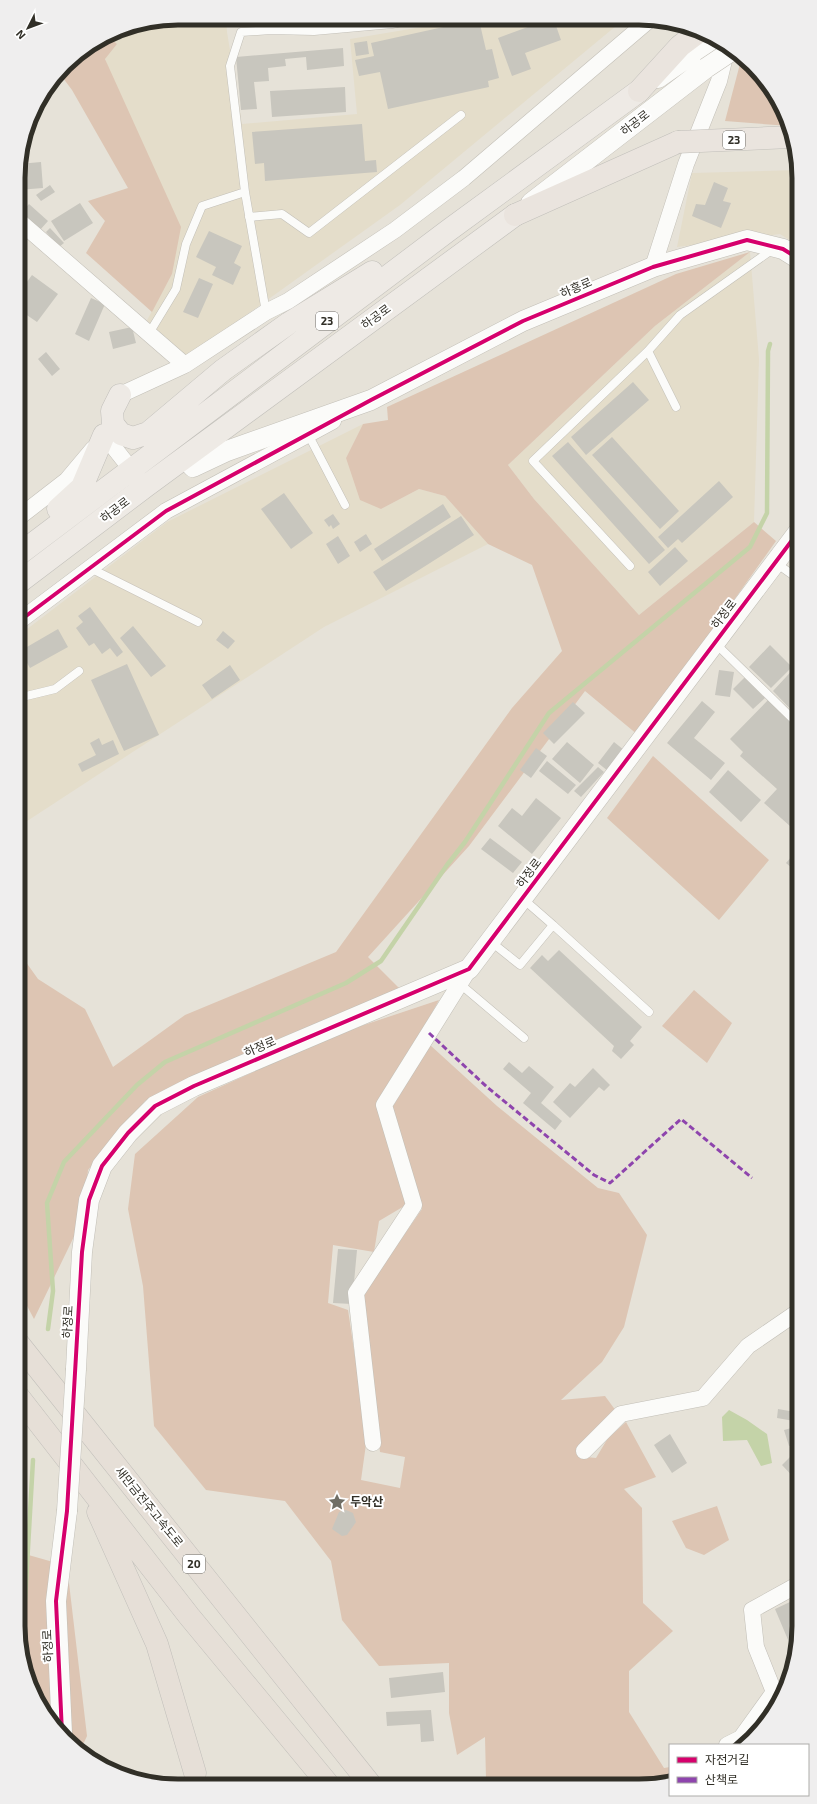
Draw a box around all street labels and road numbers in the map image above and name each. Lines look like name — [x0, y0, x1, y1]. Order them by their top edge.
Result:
street label: 하공로 — [617, 106, 652, 138]
road number: 23 — [723, 131, 745, 149]
street label: 하흥로 — [558, 274, 594, 300]
street label: 하공로 — [358, 301, 393, 332]
road number: 23 — [316, 312, 338, 330]
street label: 하공로 — [97, 494, 132, 525]
street label: 하정로 — [708, 596, 739, 631]
street label: 하정로 — [513, 855, 544, 890]
street label: 하정로 — [242, 1033, 278, 1059]
street label: 하정로 — [59, 1305, 75, 1339]
street label: 새만금전주고속도로 — [113, 1463, 186, 1549]
road number: 20 — [183, 1555, 205, 1573]
street label: 하정로 — [39, 1629, 55, 1663]

